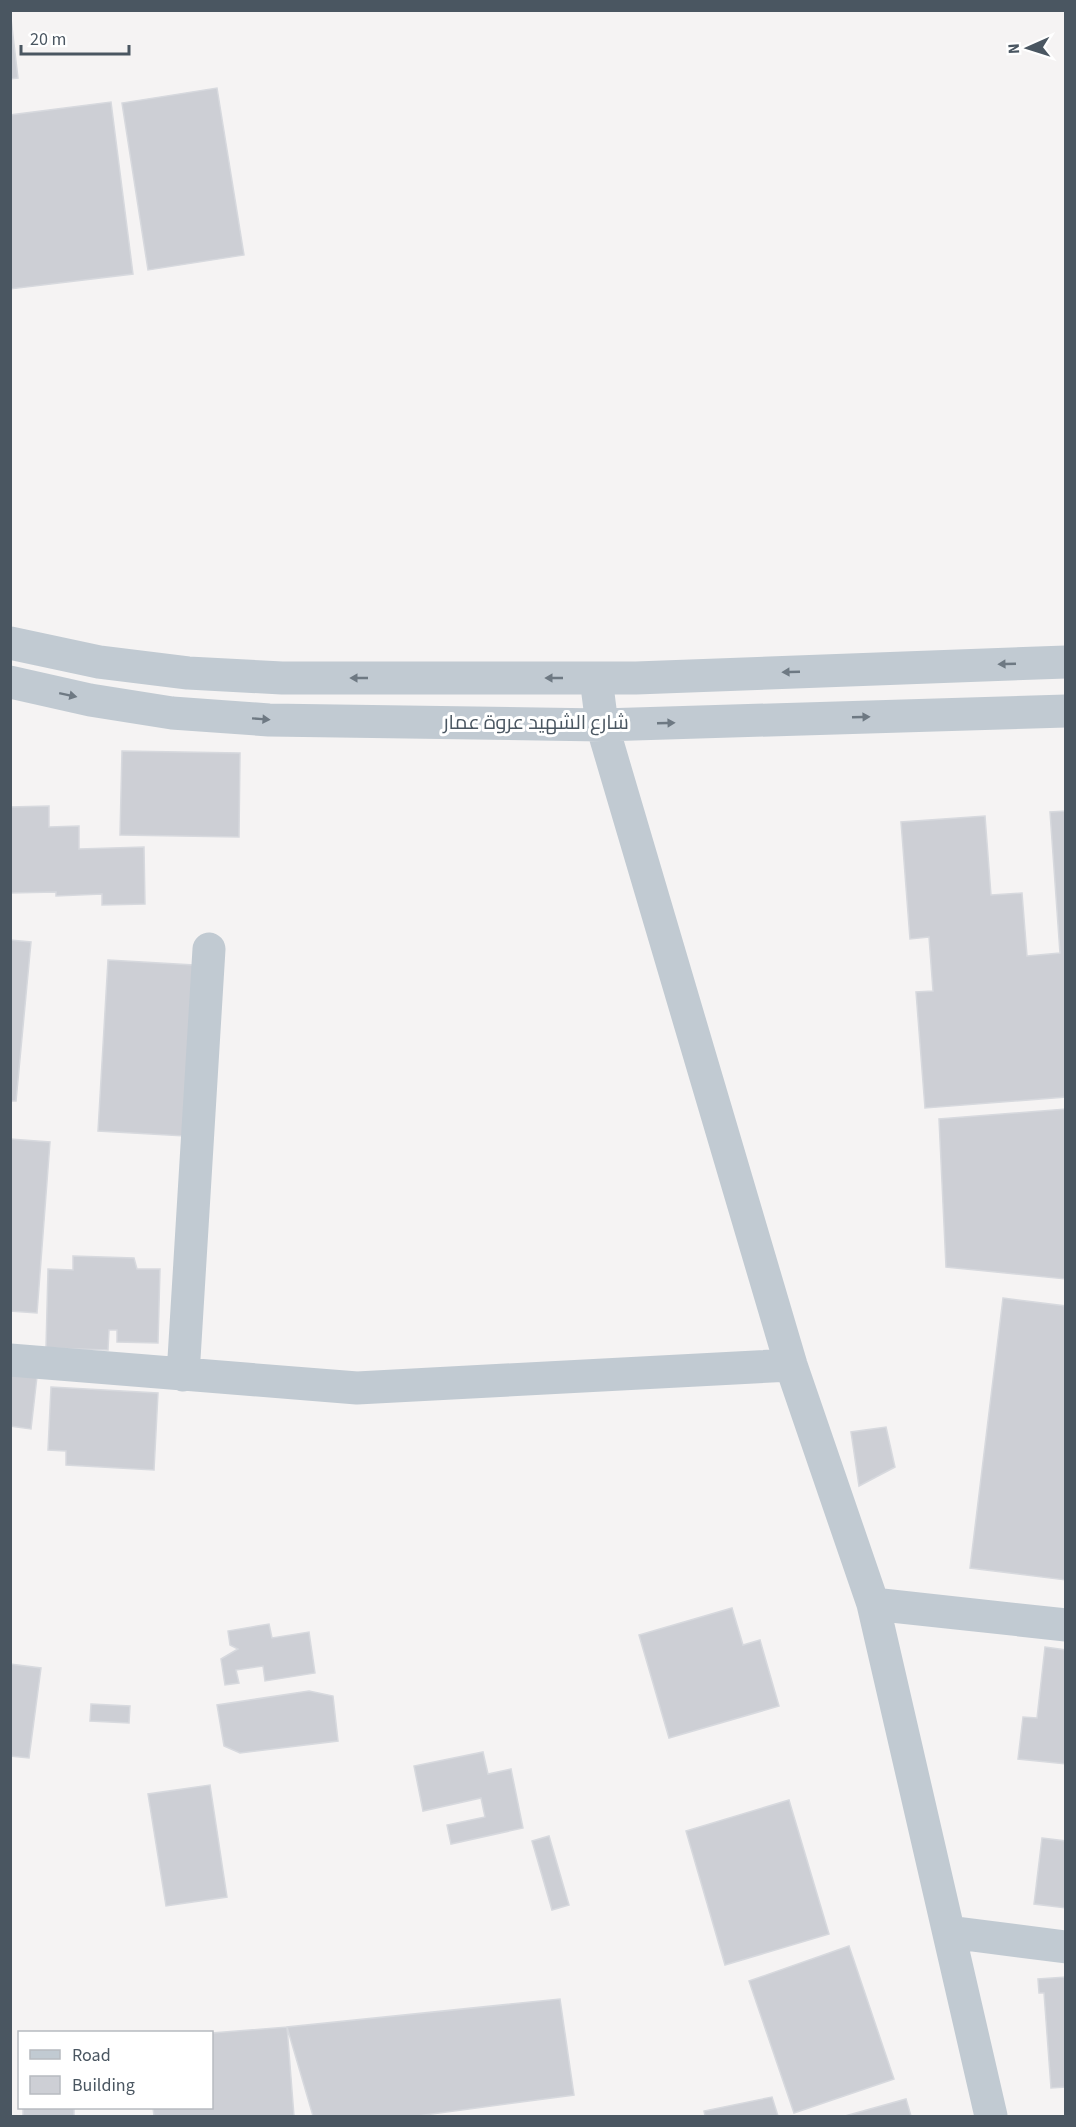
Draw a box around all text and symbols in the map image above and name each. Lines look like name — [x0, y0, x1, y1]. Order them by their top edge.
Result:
scale bar — [21, 18, 129, 56]
north arrow — [998, 18, 1058, 78]
text: 20 m — [30, 27, 66, 52]
text: N — [1003, 43, 1025, 55]
one-way arrow — [998, 659, 1017, 669]
one-way arrow — [782, 667, 801, 677]
one-way arrow — [350, 673, 369, 683]
one-way arrow — [545, 673, 564, 683]
one-way arrow — [58, 691, 77, 701]
street label: شارع الشهيد عروة عمار — [442, 709, 629, 737]
one-way arrow — [851, 712, 870, 722]
one-way arrow — [251, 715, 270, 724]
one-way arrow — [656, 718, 675, 727]
legend — [18, 2031, 213, 2109]
text: Road — [72, 2043, 111, 2068]
text: Building — [72, 2073, 135, 2098]

